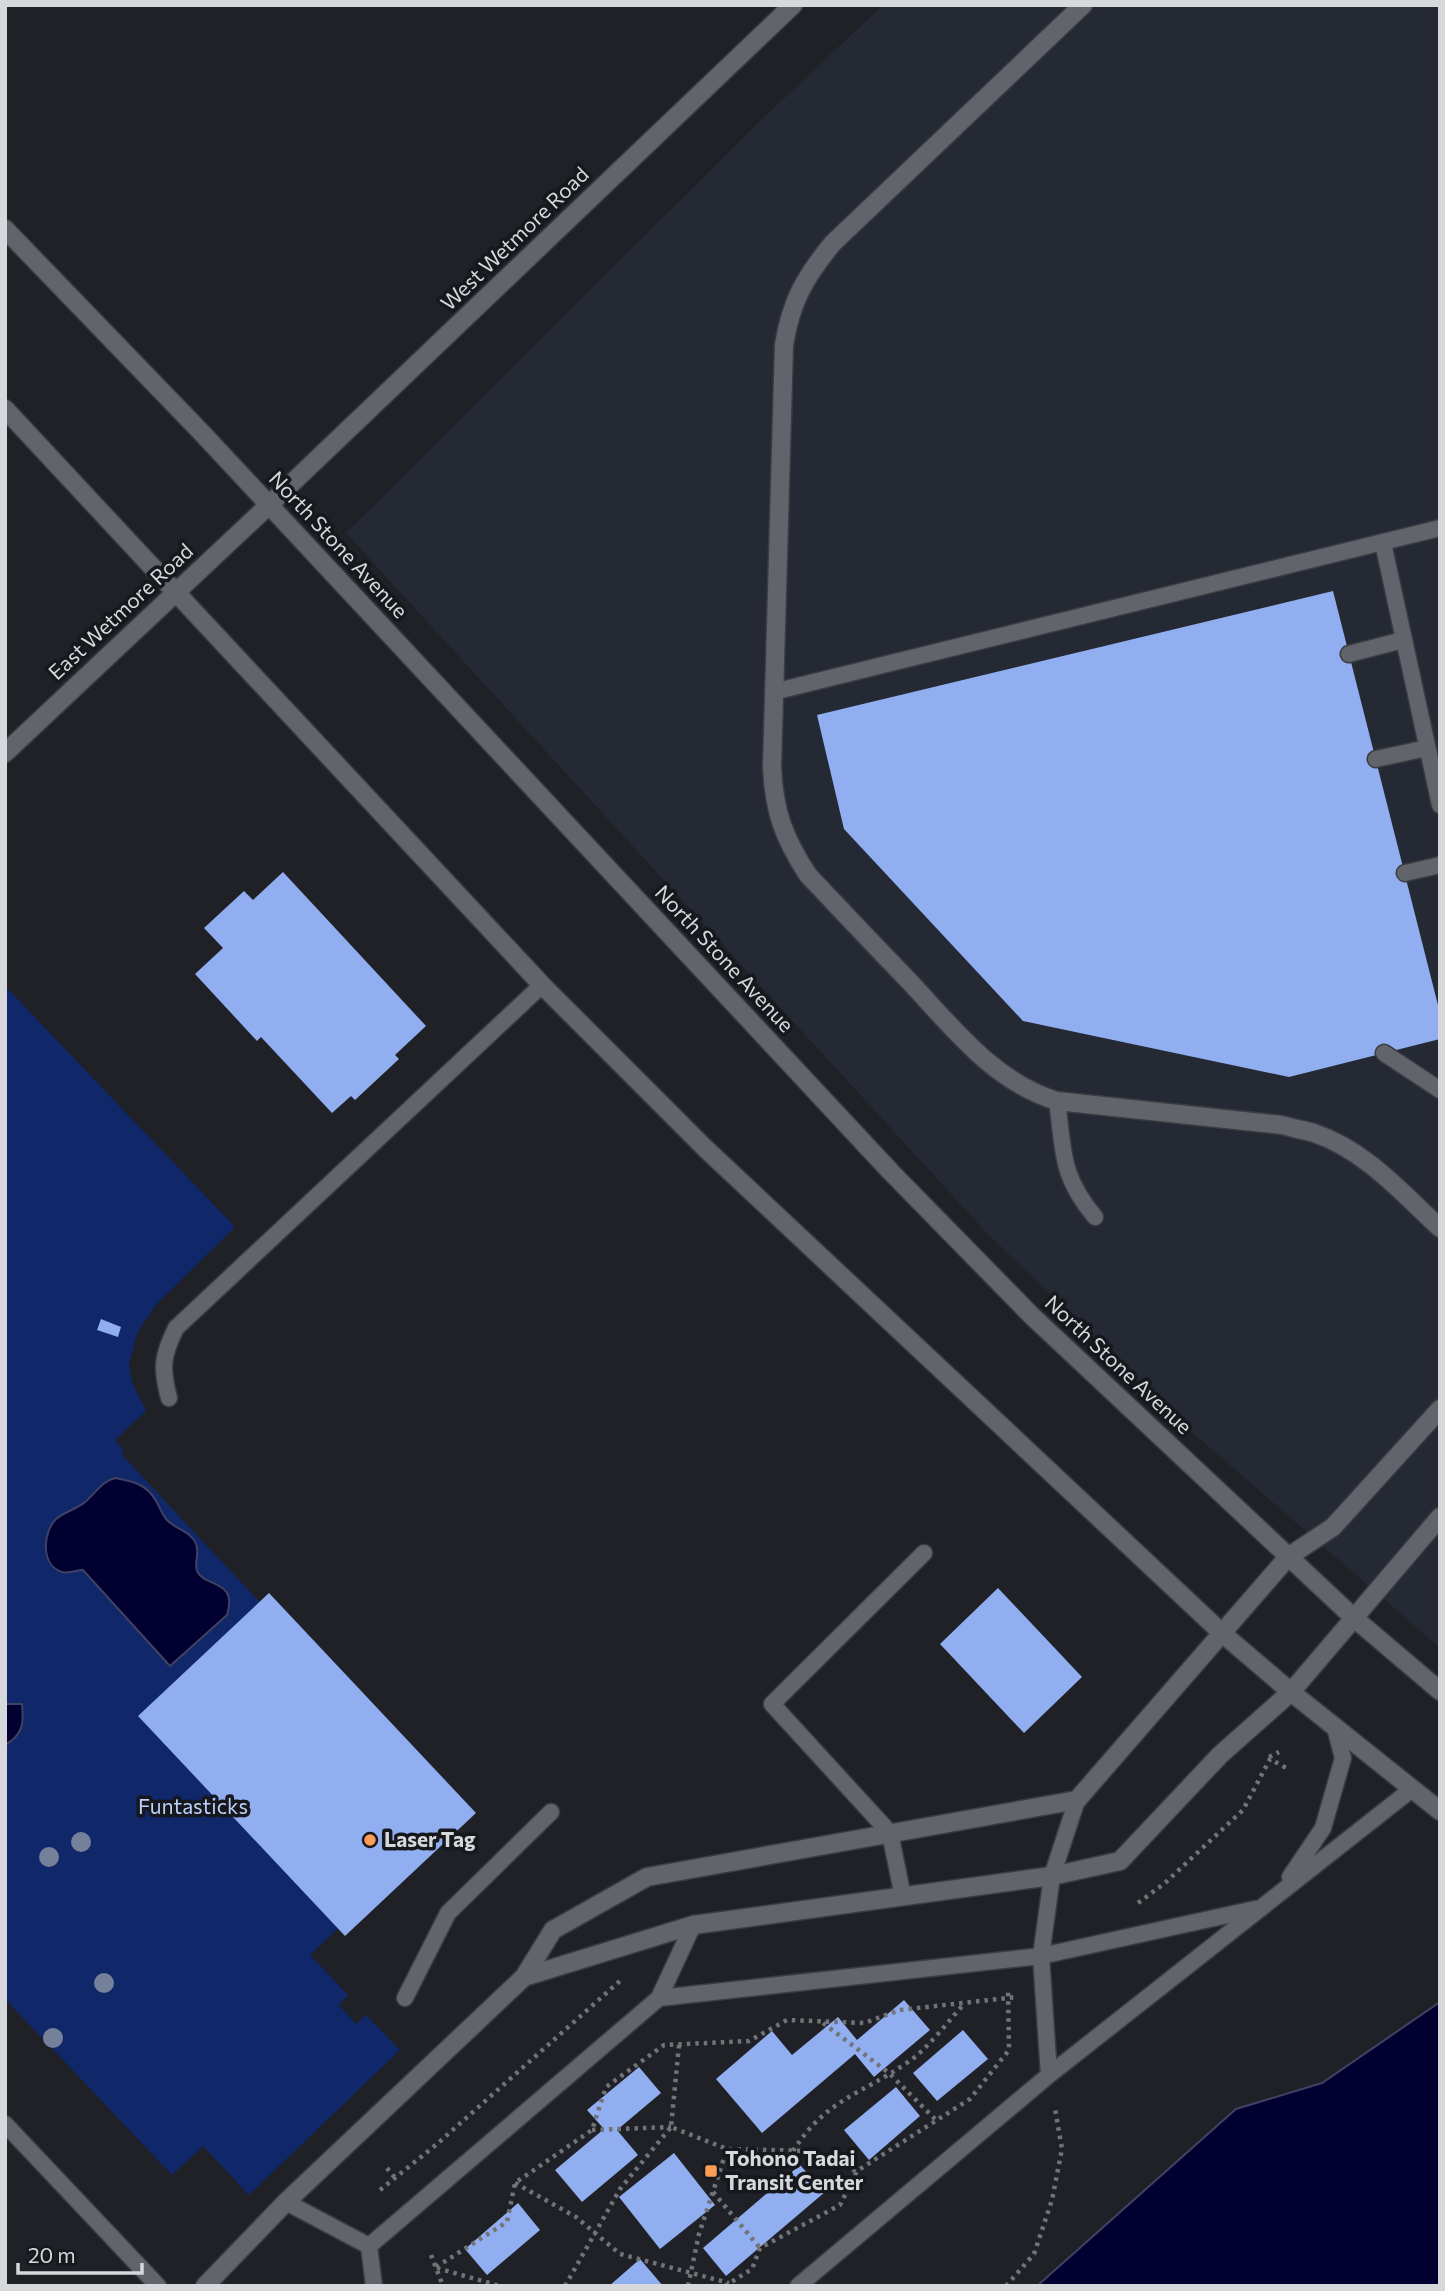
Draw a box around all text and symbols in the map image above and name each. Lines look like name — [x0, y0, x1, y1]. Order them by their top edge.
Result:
street label: West Wetmore Road — [435, 161, 593, 315]
street label: North Stone Avenue — [265, 465, 414, 623]
street label: East Wetmore Road — [43, 538, 197, 684]
street label: North Stone Avenue — [651, 879, 800, 1037]
street label: North Stone Avenue — [1040, 1289, 1198, 1438]
park label: Funtasticks — [138, 1793, 248, 1818]
place label: Laser Tag — [384, 1826, 476, 1851]
marker: Laser Tag — [362, 1832, 378, 1848]
place label: Tohono Tadai Transit Center — [725, 2145, 864, 2194]
marker: Tohono Tadai Transit Center — [703, 2163, 719, 2179]
scale bar — [18, 2232, 142, 2276]
text: 20 m — [28, 2242, 76, 2267]

